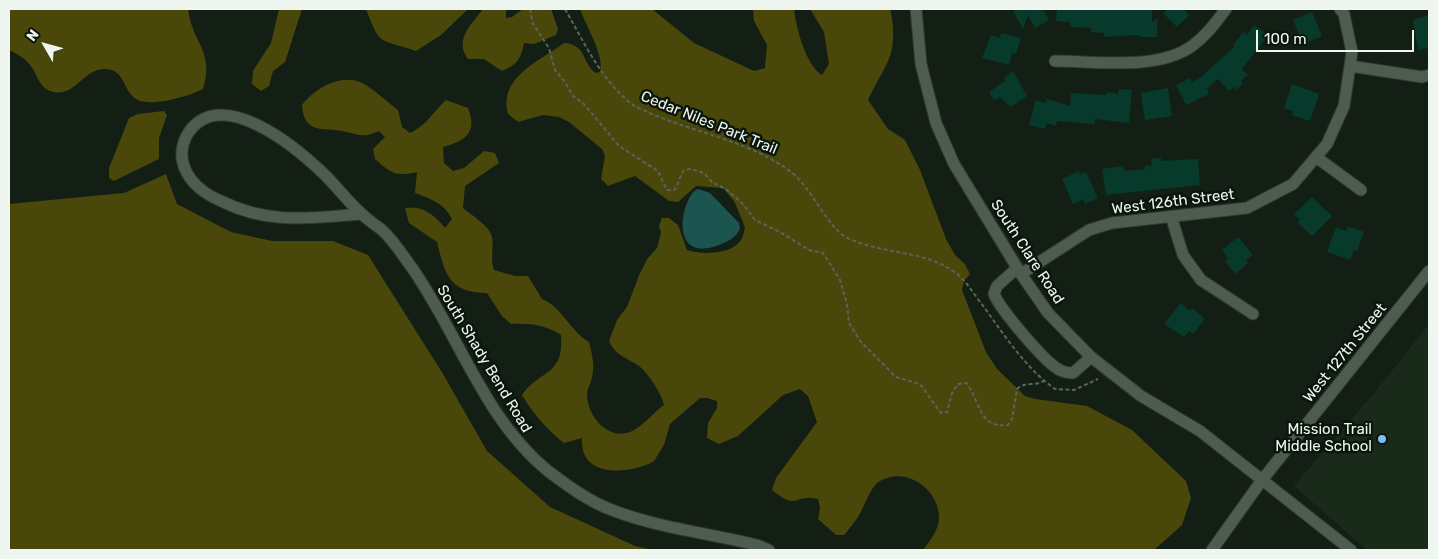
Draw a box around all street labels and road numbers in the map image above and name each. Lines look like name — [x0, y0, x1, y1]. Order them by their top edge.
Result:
street label: Cedar Niles Park Trail — [638, 87, 780, 159]
street label: West 126th Street — [1111, 186, 1235, 218]
street label: South Clare Road — [987, 196, 1067, 308]
street label: South Shady Bend Road — [433, 282, 535, 436]
street label: West 127th Street — [1300, 300, 1390, 406]

